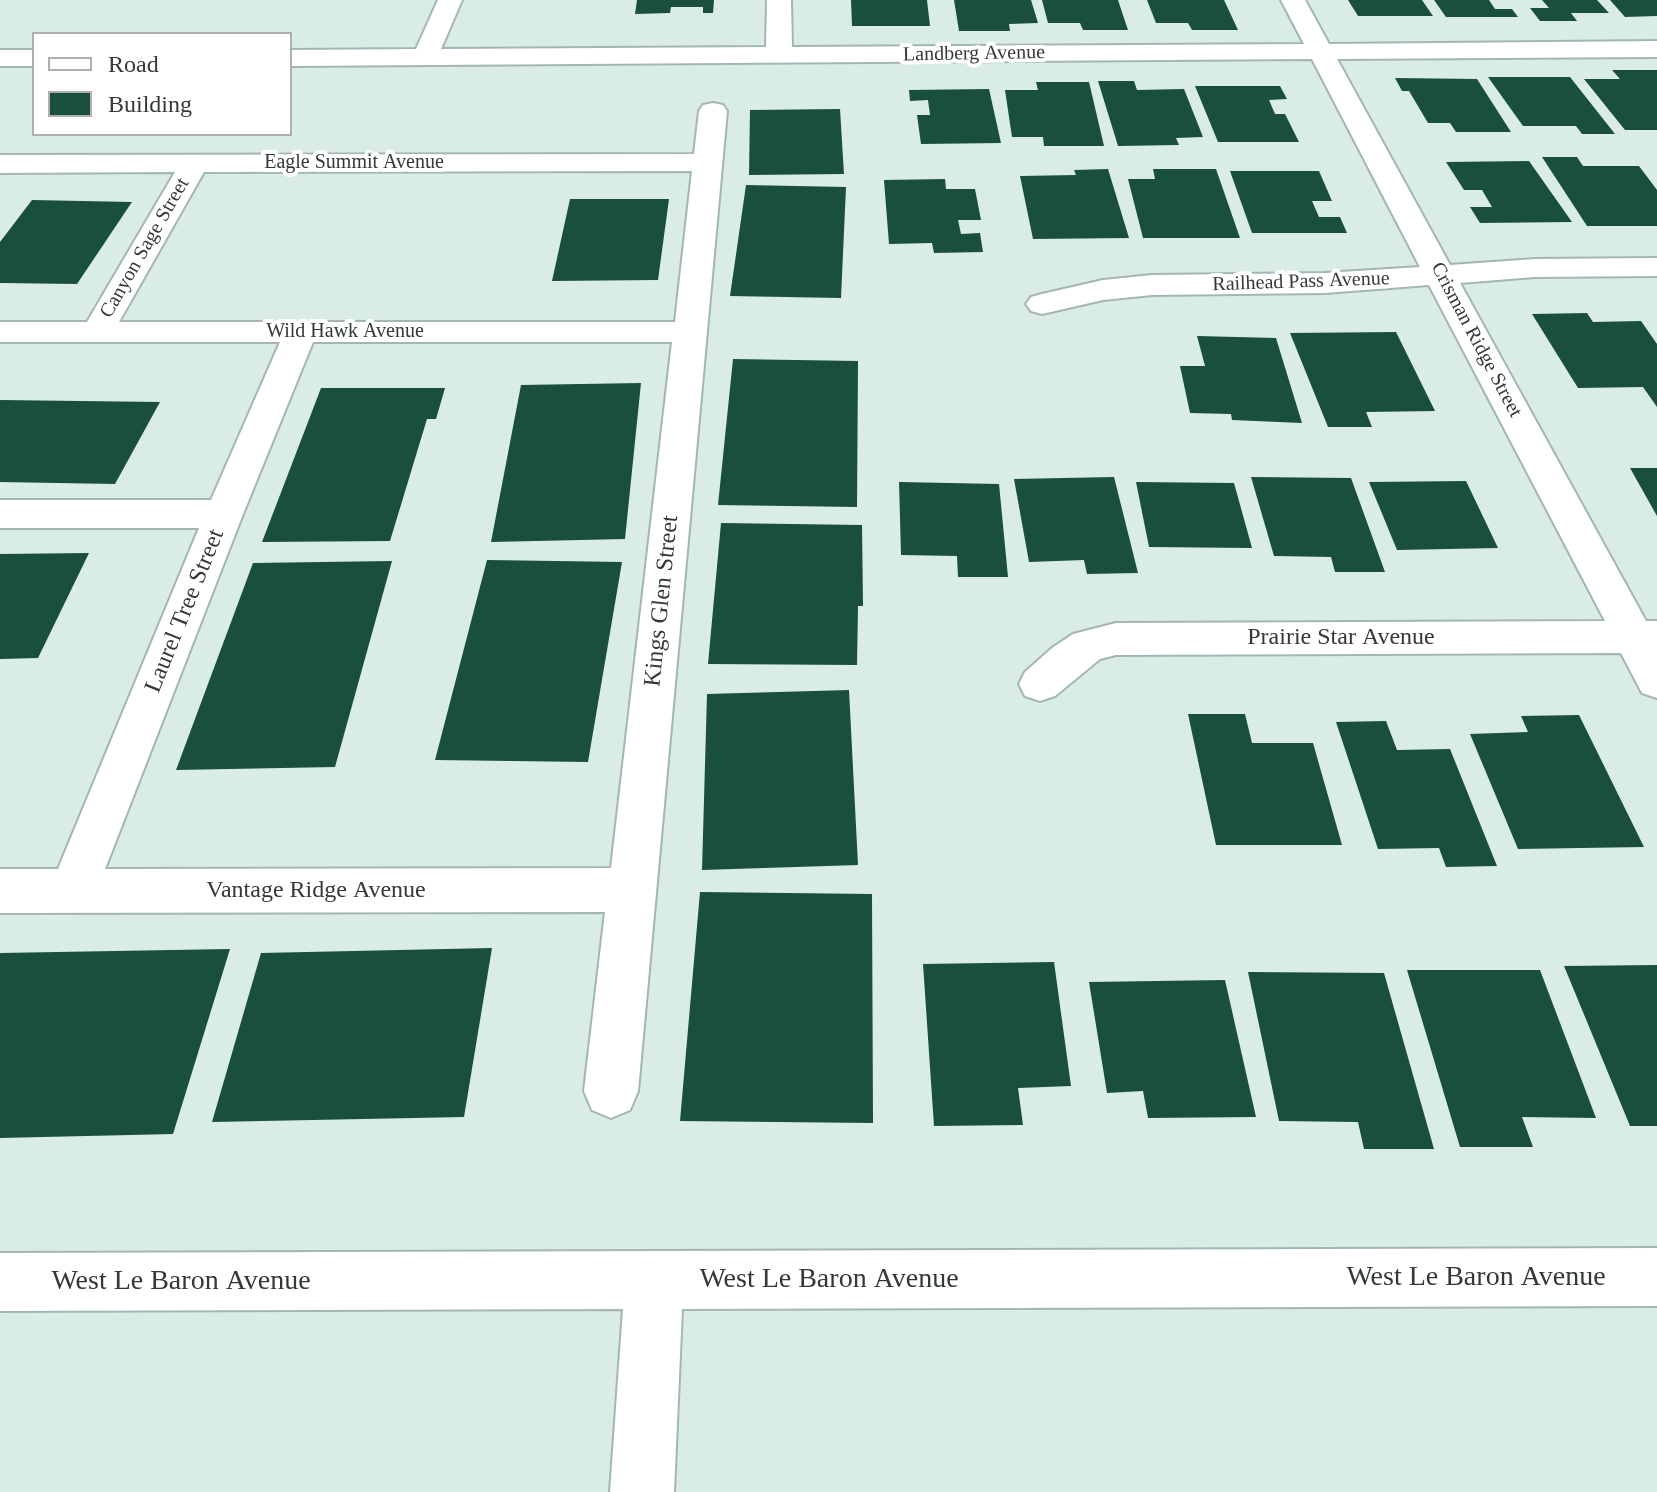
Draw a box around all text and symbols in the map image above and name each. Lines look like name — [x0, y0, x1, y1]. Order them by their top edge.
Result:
legend — [32, 32, 292, 136]
street label: Landberg Avenue — [903, 41, 1045, 67]
text: Road — [108, 51, 159, 77]
text: Building — [108, 91, 192, 117]
street label: Eagle Summit Avenue — [264, 151, 444, 175]
street label: Canyon Sage Street — [95, 174, 195, 322]
street label: Crisman Ridge Street — [1425, 258, 1527, 422]
street label: Railhead Pass Avenue — [1212, 267, 1390, 297]
street label: Wild Hawk Avenue — [266, 320, 424, 344]
street label: Kings Glen Street — [639, 514, 685, 688]
street label: Laurel Tree Street — [139, 525, 231, 697]
street label: Prairie Star Avenue — [1247, 624, 1435, 652]
street label: Vantage Ridge Avenue — [206, 877, 426, 905]
street label: West Le Baron Avenue — [1346, 1261, 1606, 1295]
street label: West Le Baron Avenue — [699, 1263, 959, 1297]
street label: West Le Baron Avenue — [51, 1265, 311, 1299]

